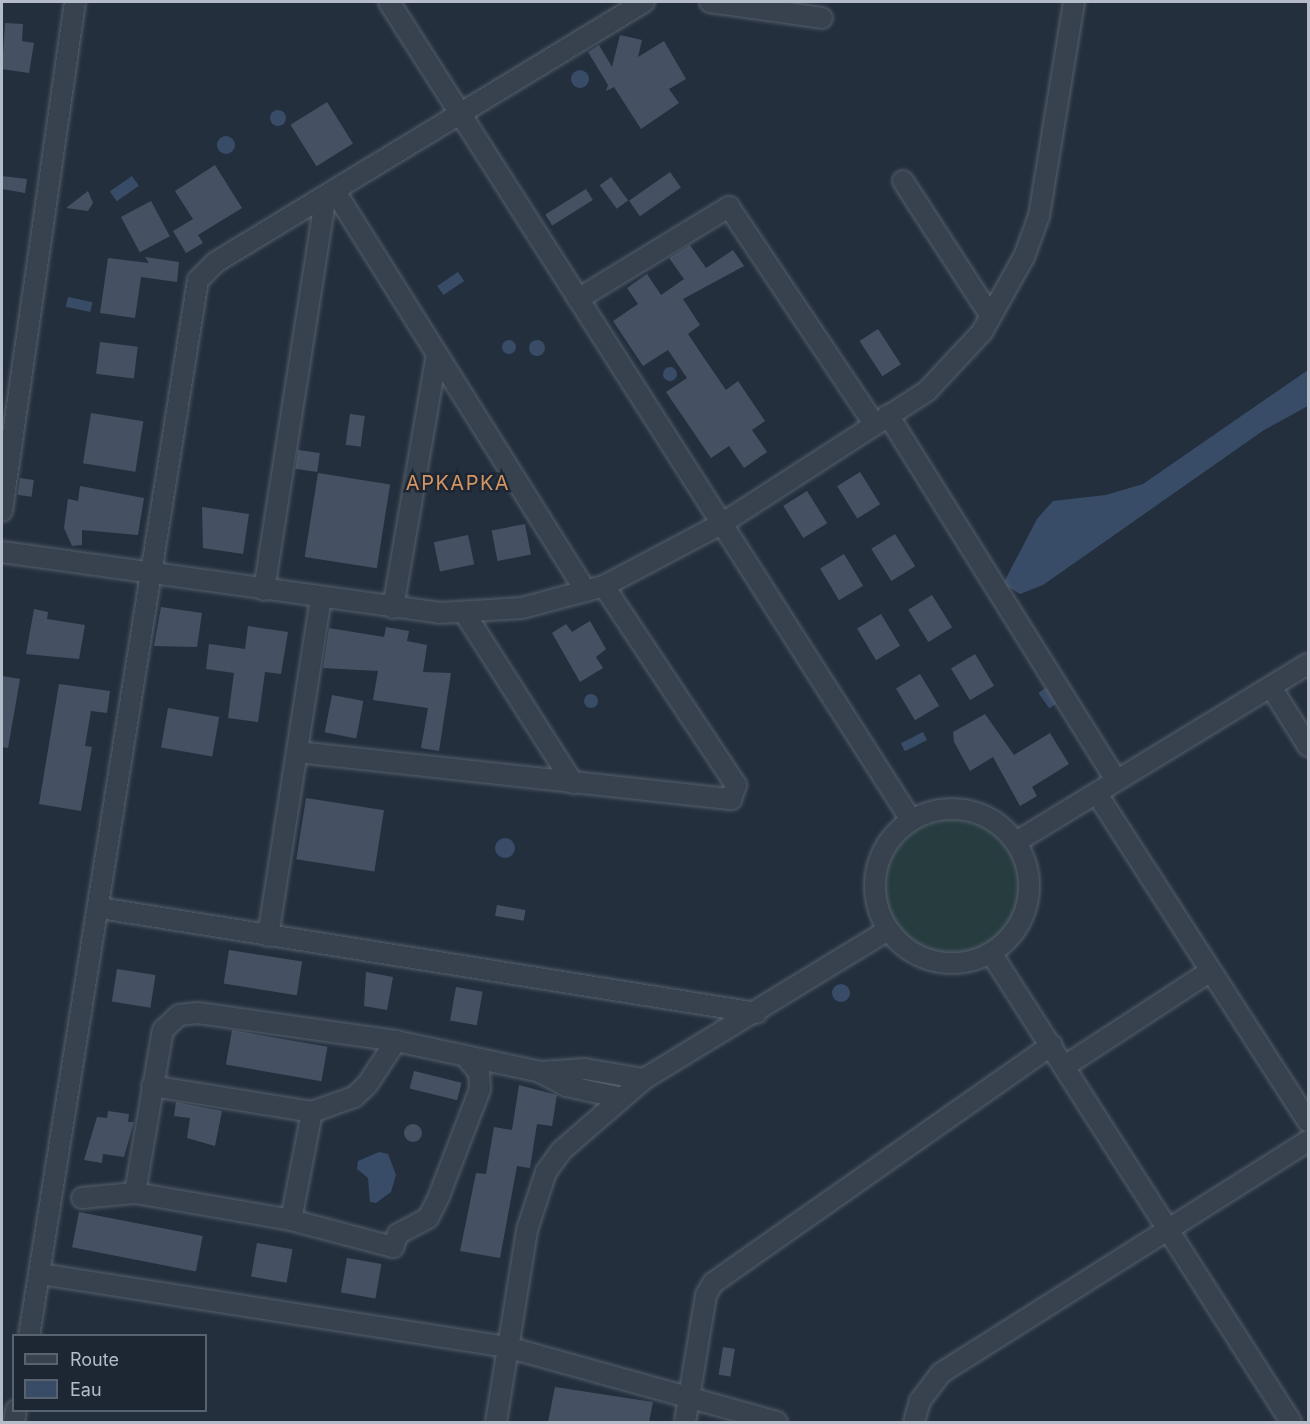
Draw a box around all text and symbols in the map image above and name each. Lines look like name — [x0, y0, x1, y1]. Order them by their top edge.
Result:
district label: APKAPKA — [406, 471, 510, 495]
legend — [12, 1334, 207, 1412]
text: Route — [70, 1349, 119, 1370]
text: Eau — [70, 1379, 102, 1400]

